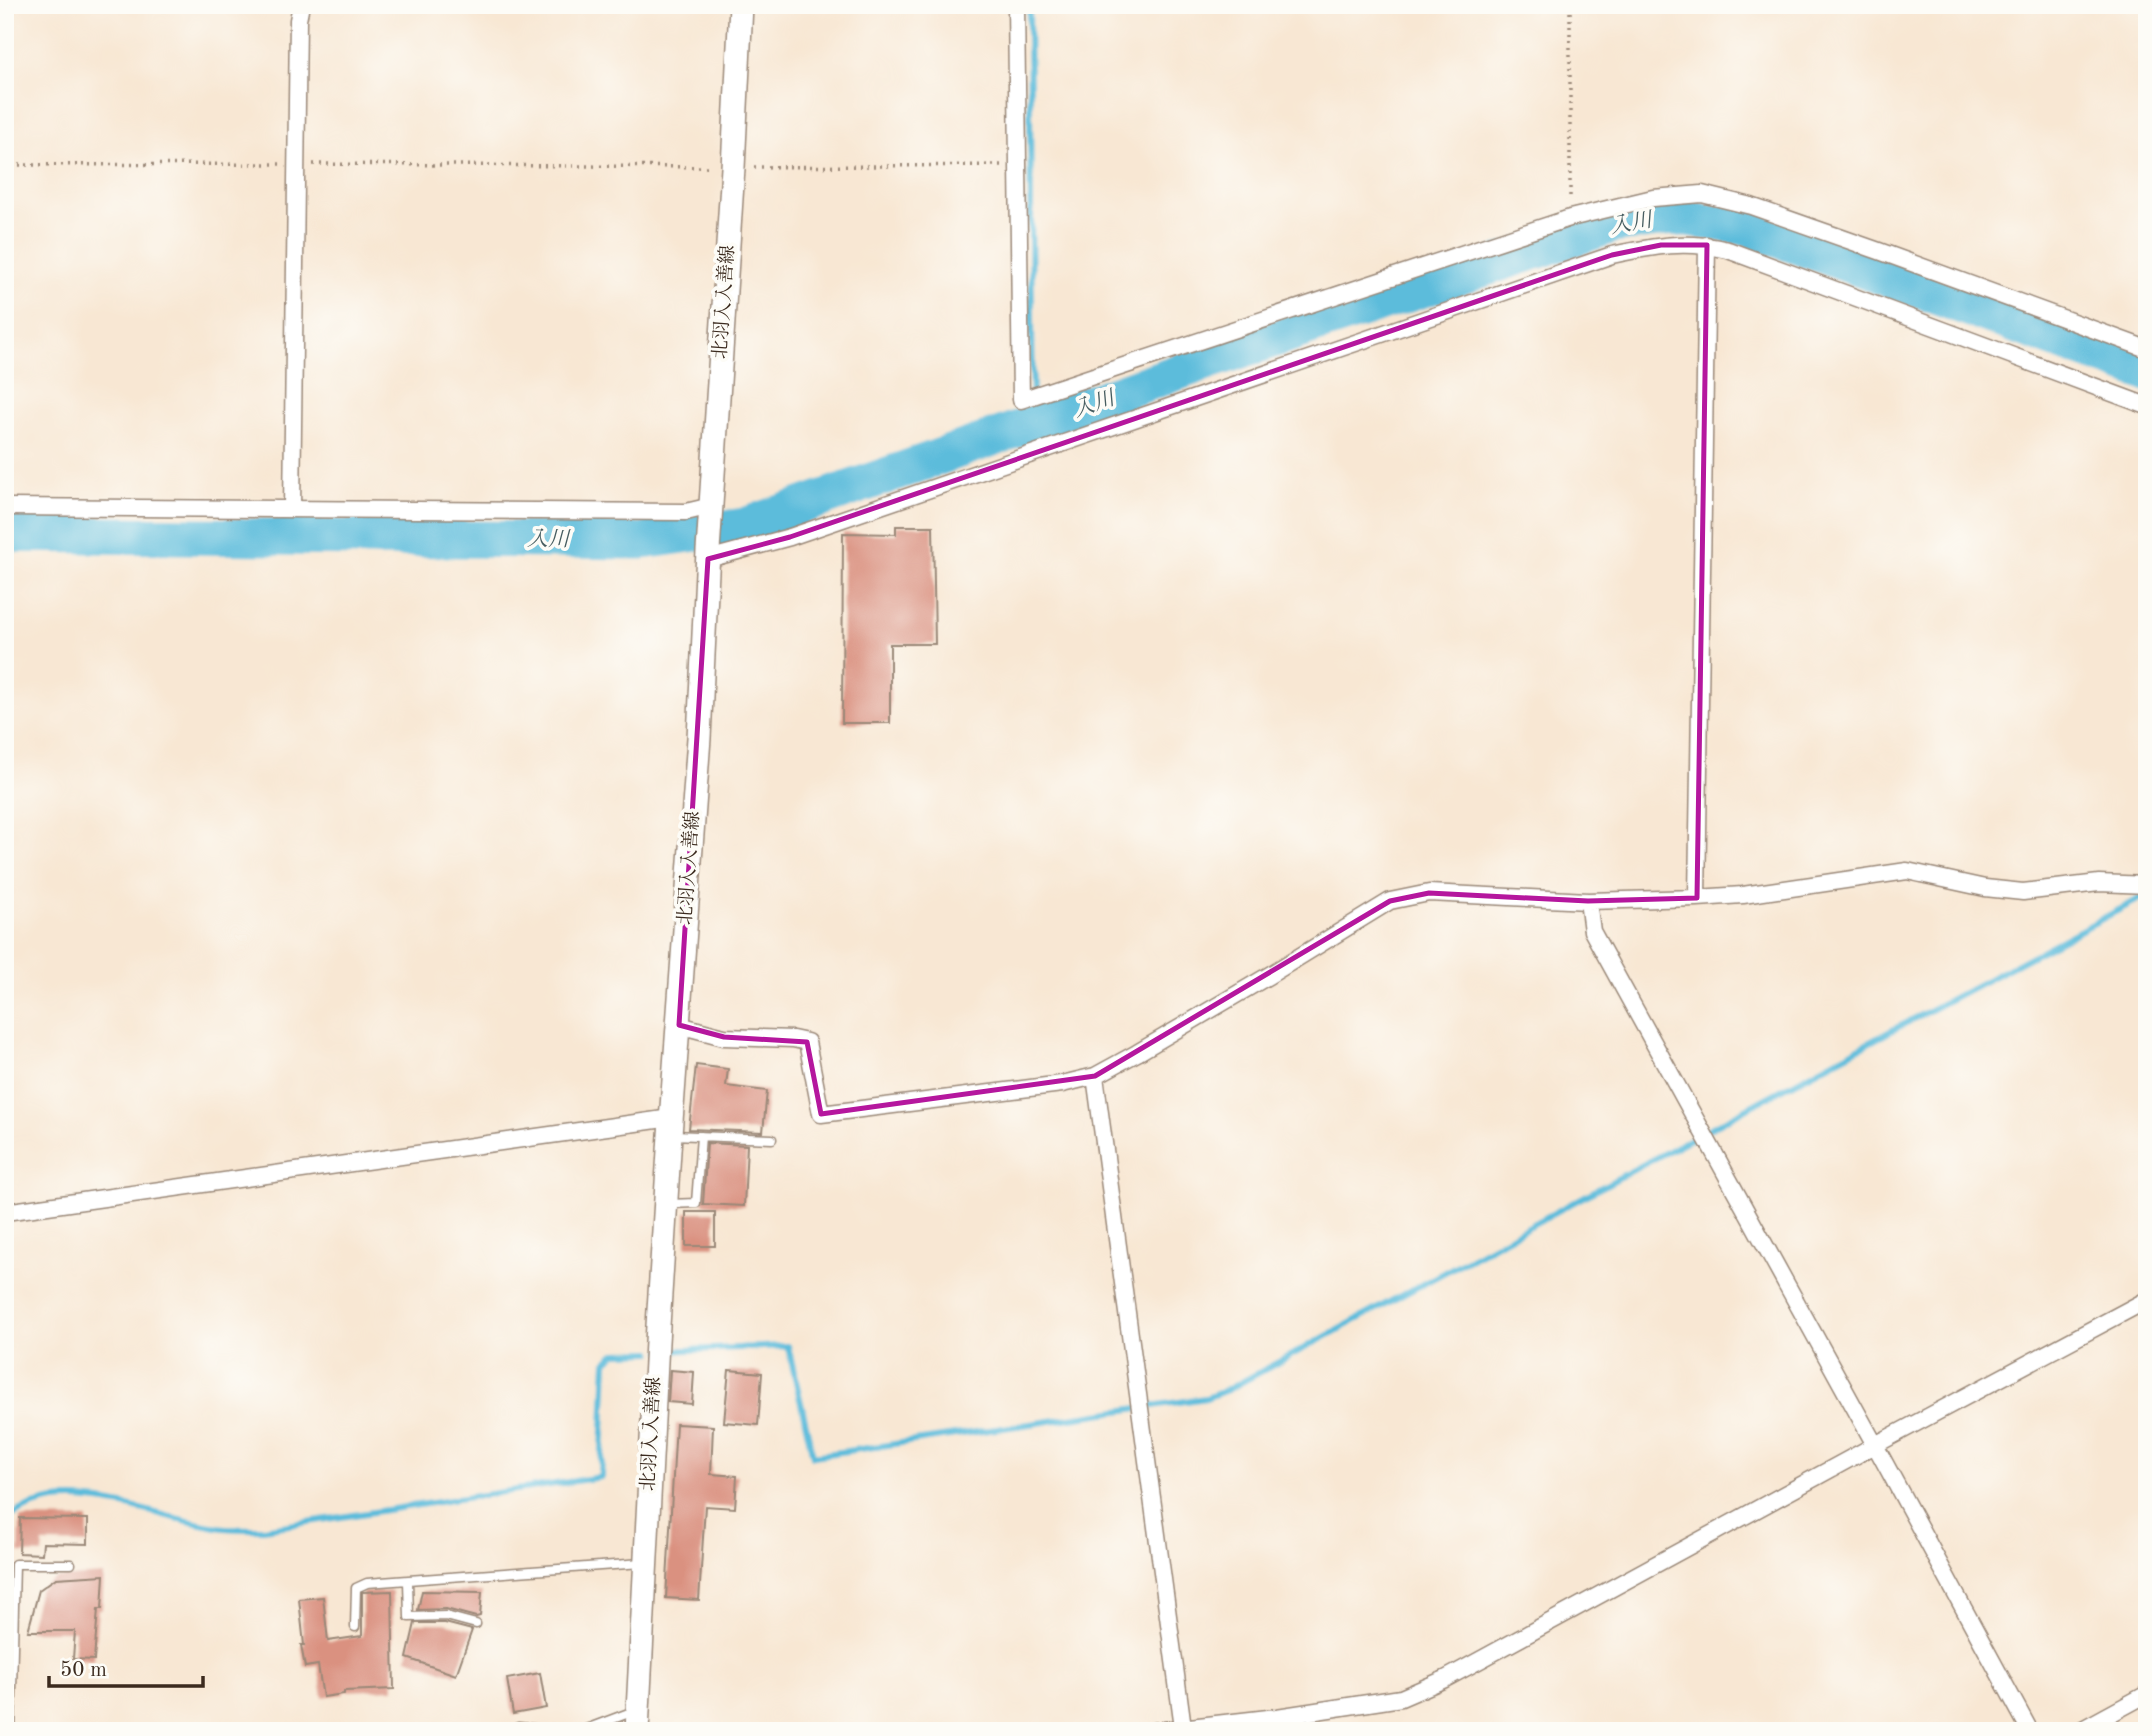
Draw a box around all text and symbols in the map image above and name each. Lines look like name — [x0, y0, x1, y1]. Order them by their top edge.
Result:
water label: 入川 — [1608, 208, 1655, 238]
street label: 北羽入入善線 — [710, 244, 738, 360]
water label: 入川 — [1070, 386, 1119, 422]
water label: 入川 — [527, 527, 571, 551]
street label: 北羽入入善線 — [675, 810, 703, 926]
street label: 北羽入入善線 — [638, 1376, 664, 1491]
scale bar — [49, 1645, 203, 1689]
text: 50 m — [60, 1660, 107, 1681]

